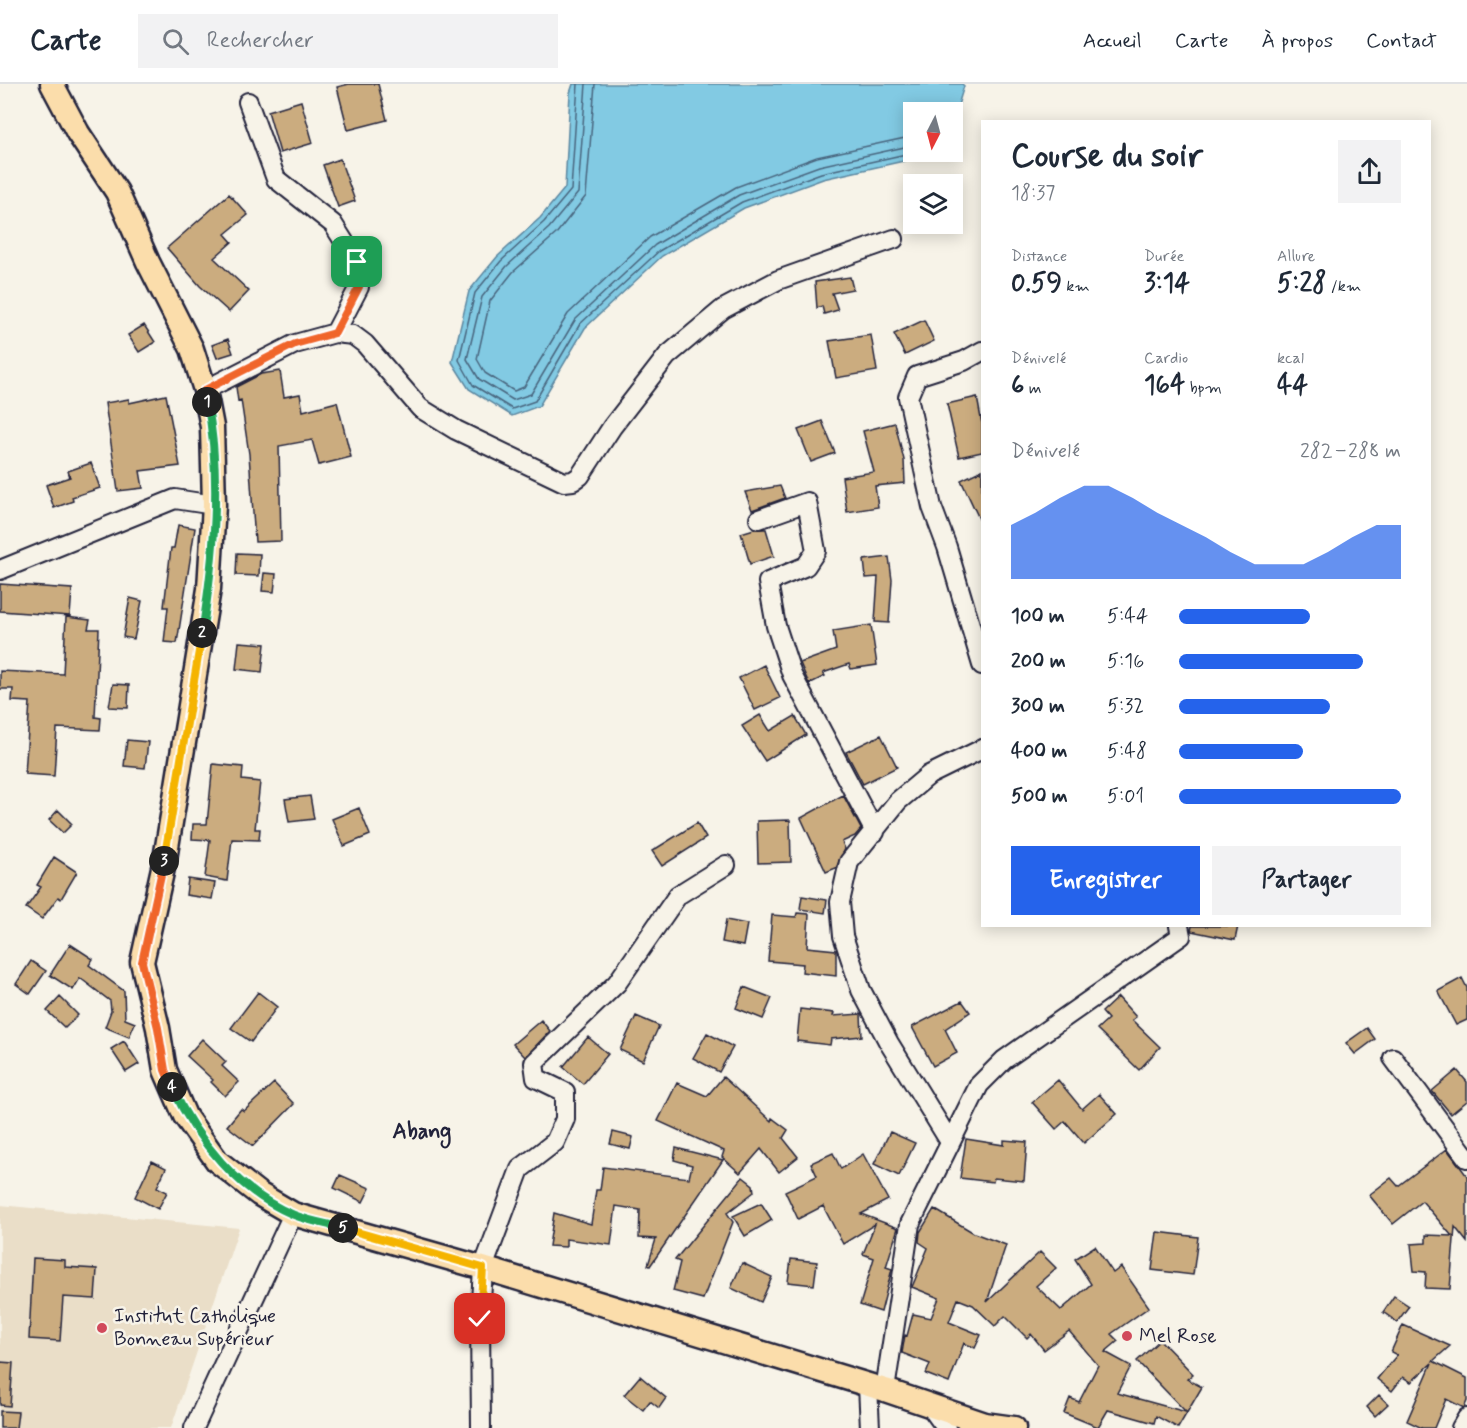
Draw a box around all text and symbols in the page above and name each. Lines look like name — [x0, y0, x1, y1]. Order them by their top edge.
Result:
search box — [138, 14, 558, 68]
text: Carte — [30, 23, 102, 60]
icon: search — [159, 25, 192, 58]
text: Rechercher — [207, 27, 314, 55]
text: Accueil — [1083, 27, 1142, 55]
text: Carte — [1175, 27, 1229, 55]
text: À propos — [1262, 27, 1333, 55]
text: Contact — [1366, 27, 1437, 55]
north arrow — [903, 102, 963, 162]
map controls — [903, 102, 963, 234]
text: Course du soir — [1011, 135, 1203, 179]
button: share — [1338, 140, 1401, 203]
button: layers — [903, 174, 963, 234]
text: 18:37 — [1011, 180, 1055, 207]
pin — [331, 236, 382, 287]
icon: arrive — [340, 245, 373, 278]
text: Distance — [1011, 246, 1067, 267]
text: Durée — [1144, 246, 1184, 267]
text: Allure — [1277, 246, 1315, 267]
text: 0.59 — [1011, 267, 1062, 301]
text: 3:14 — [1144, 267, 1190, 301]
text: 5:28 — [1277, 267, 1327, 301]
text: km — [1062, 276, 1090, 297]
text: /km — [1327, 276, 1361, 297]
text: Dénivelé — [1011, 348, 1066, 369]
text: Cardio — [1144, 348, 1188, 369]
text: kcal — [1277, 348, 1304, 369]
text: 6 — [1011, 369, 1024, 403]
text: 164 — [1144, 369, 1185, 403]
text: 44 — [1277, 369, 1308, 403]
text: m — [1024, 378, 1041, 399]
text: bpm — [1185, 378, 1222, 399]
pin: 1 — [192, 387, 222, 417]
text: 1 — [203, 391, 211, 412]
text: Dénivelé — [1011, 438, 1080, 465]
text: 282–288 m — [1300, 438, 1401, 465]
text: 100 m — [1011, 603, 1065, 630]
text: 5:44 — [1107, 603, 1148, 630]
pin: 2 — [187, 618, 217, 648]
text: 2 — [198, 622, 206, 643]
text: 200 m — [1011, 648, 1066, 675]
text: 5:16 — [1107, 648, 1144, 675]
text: 300 m — [1011, 693, 1065, 720]
text: 5:32 — [1107, 693, 1144, 720]
text: 400 m — [1011, 738, 1067, 765]
text: 5:48 — [1107, 738, 1147, 765]
text: 500 m — [1011, 783, 1068, 810]
text: 5:01 — [1107, 783, 1144, 810]
pin: 3 — [149, 846, 179, 876]
button: Enregistrer — [1011, 846, 1200, 915]
button: Partager — [1212, 846, 1401, 915]
text: 3 — [160, 850, 168, 871]
pin: 4 — [157, 1072, 187, 1102]
text: 4 — [167, 1076, 177, 1097]
district label: Abang — [393, 1118, 451, 1149]
pin: 5 — [328, 1213, 358, 1243]
text: 5 — [338, 1217, 348, 1238]
pin — [454, 1293, 505, 1344]
icon: check — [463, 1302, 496, 1335]
place label: Institut Catholique Bonneau Supérieur — [114, 1303, 276, 1353]
marker: Institut Catholique Bonneau Supérieur — [95, 1321, 109, 1335]
place label: Mel Rose — [1139, 1323, 1217, 1350]
marker: Mel Rose — [1120, 1329, 1134, 1343]

